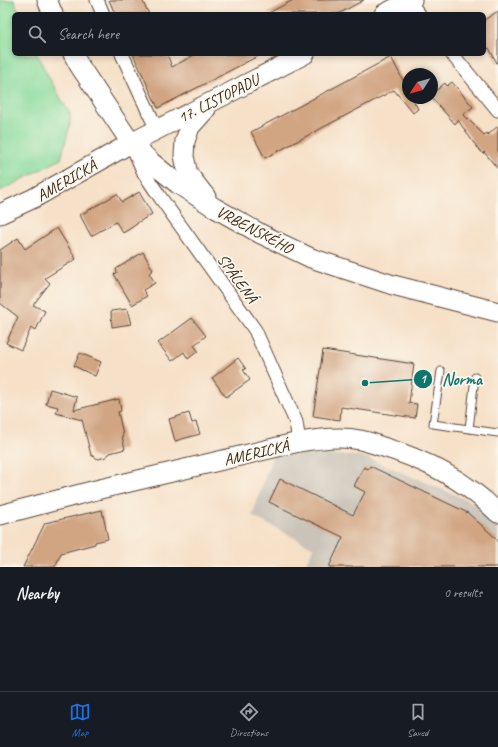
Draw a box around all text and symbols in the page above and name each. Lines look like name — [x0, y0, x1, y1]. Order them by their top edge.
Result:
search box — [12, 12, 486, 56]
icon: search — [26, 23, 48, 45]
text: Search here — [58, 25, 119, 44]
north arrow — [402, 68, 438, 104]
street label: 17. LISTOPADU — [175, 69, 265, 128]
street label: AMERICKÁ — [33, 155, 102, 206]
street label: VRBENSKÉHO — [213, 201, 298, 259]
street label: SPÁLENÁ — [213, 250, 263, 308]
callout: Norma — [413, 364, 490, 393]
text: Norma — [442, 369, 484, 390]
text: 1 — [420, 371, 427, 387]
street label: AMERICKÁ — [222, 435, 293, 470]
text: Nearby — [16, 583, 59, 604]
text: 0 results — [444, 585, 482, 601]
tab: Map — [69, 701, 91, 739]
tab: Directions — [230, 701, 268, 739]
tab: Saved — [407, 701, 429, 739]

